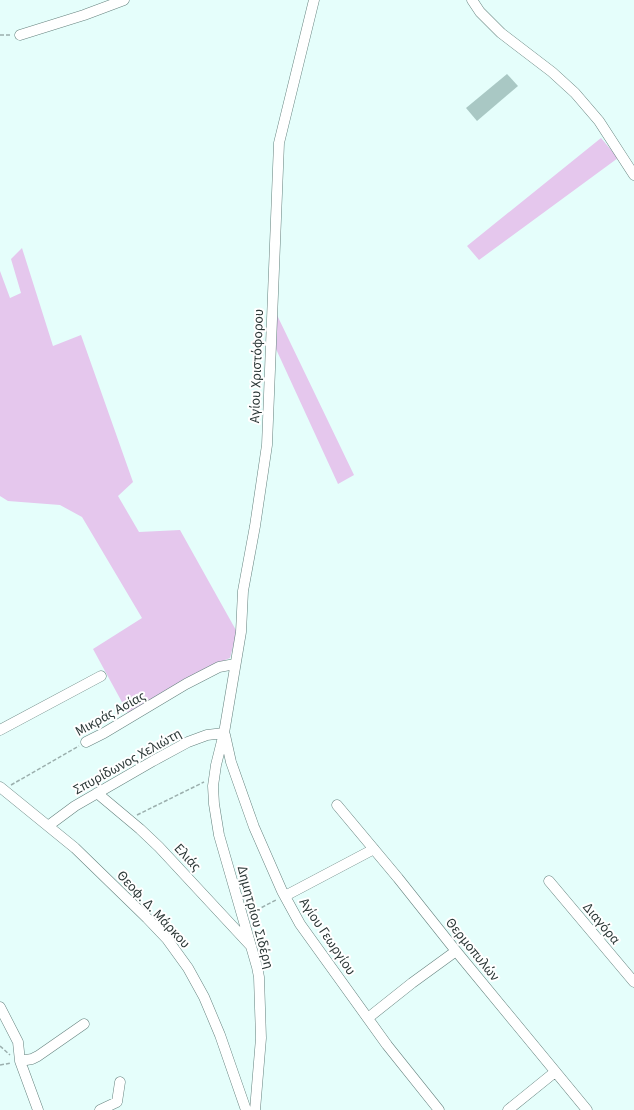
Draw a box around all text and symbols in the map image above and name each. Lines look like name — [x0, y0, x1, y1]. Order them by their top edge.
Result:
street label: Αγίου Χριστόφορου — [245, 309, 269, 424]
street label: Μικράς Ασίας — [72, 686, 149, 741]
street label: Σπυρίδωνος Χελιώτη — [70, 724, 185, 800]
street label: Ελιάς — [169, 839, 205, 876]
street label: Δημητρίου Σιδέρη — [232, 863, 278, 971]
street label: Θεοφ. Δ. Μάρκου — [112, 866, 195, 953]
street label: Αγίου Γεωργίου — [294, 894, 360, 979]
street label: Διαγόρα — [578, 898, 625, 949]
street label: Θερμοπυλών — [440, 914, 504, 986]

